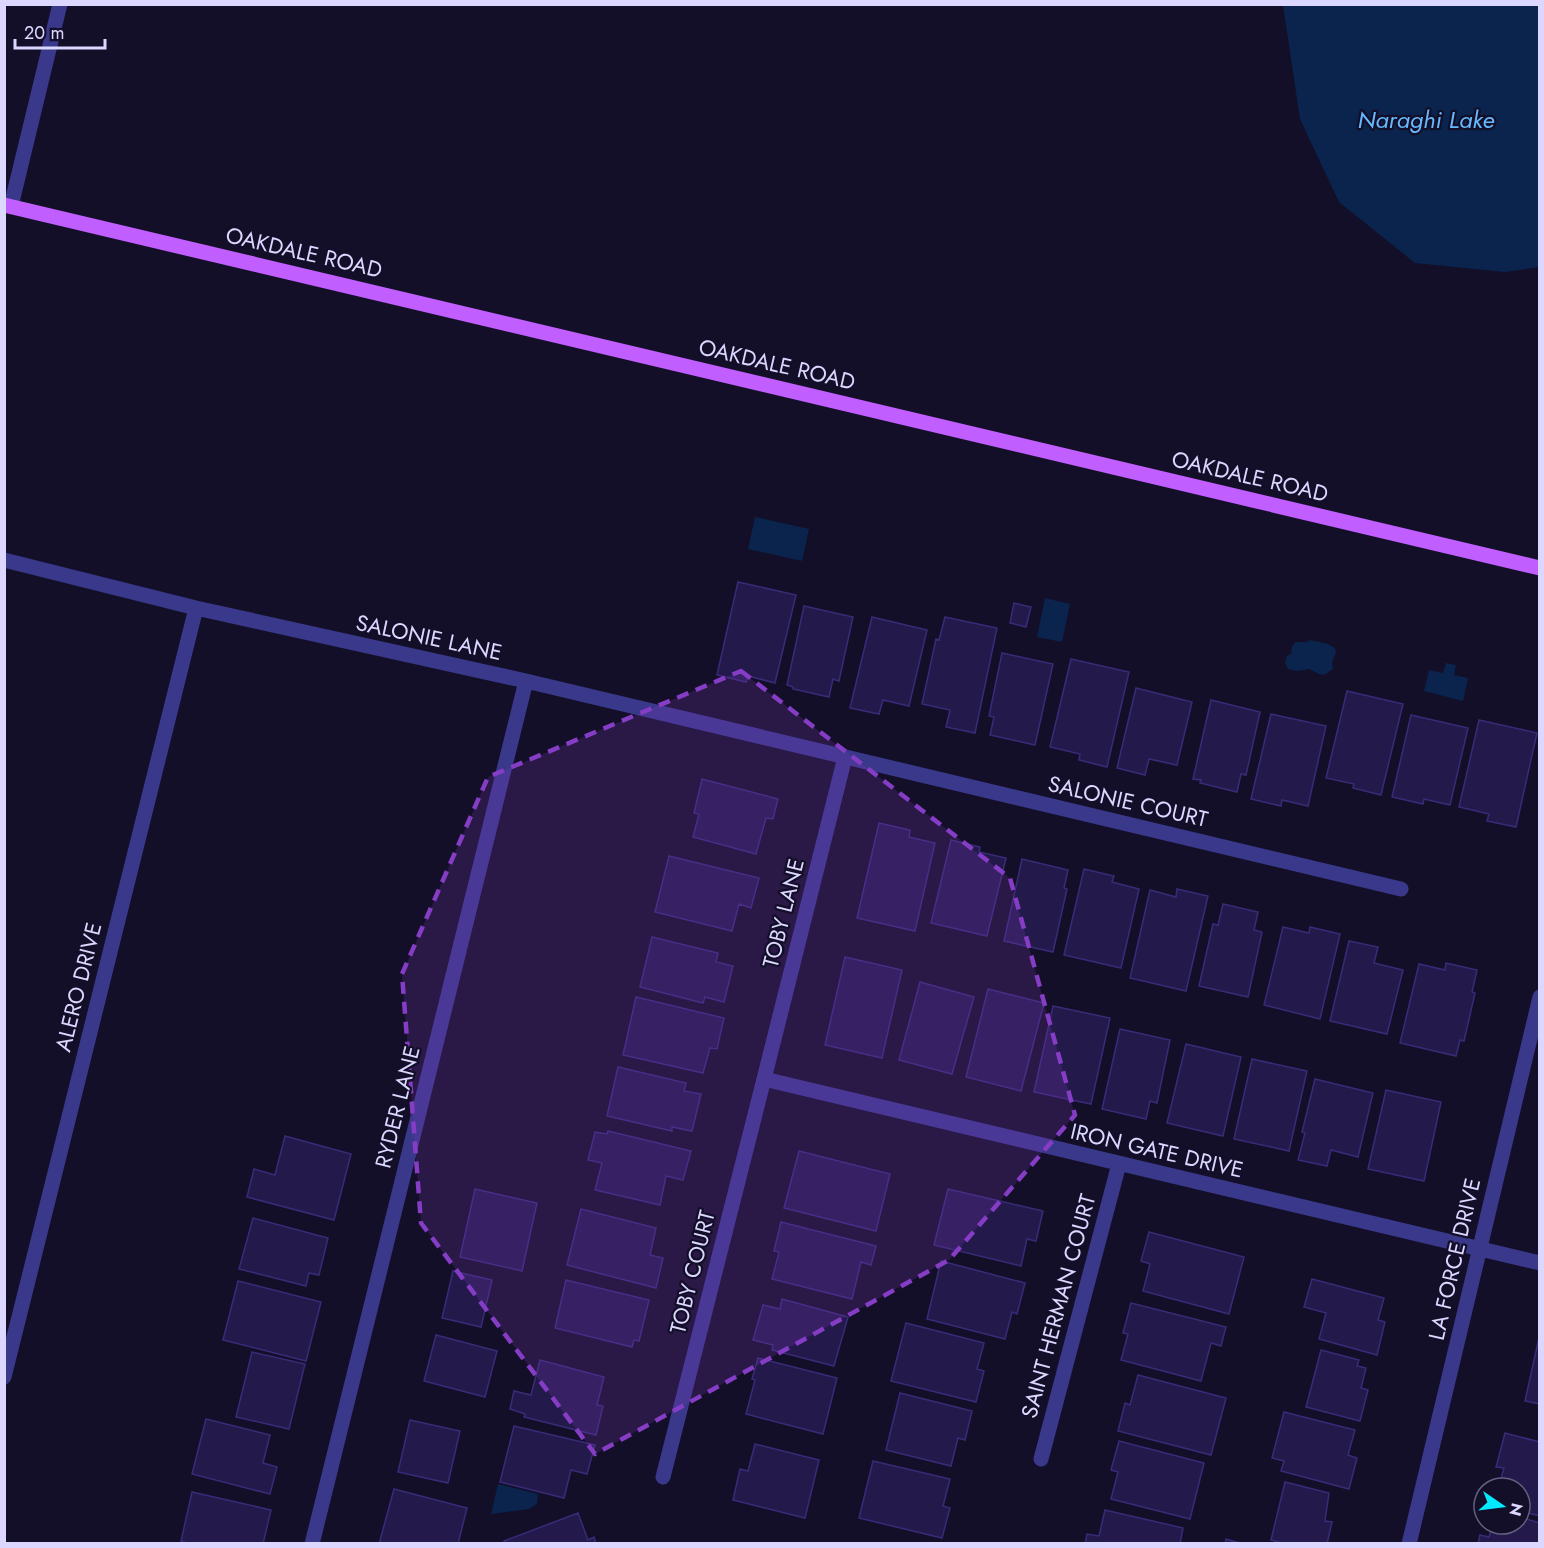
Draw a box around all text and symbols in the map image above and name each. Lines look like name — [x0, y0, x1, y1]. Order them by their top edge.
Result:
scale bar — [15, 12, 105, 50]
text: 20 m — [24, 20, 64, 46]
water label: Naraghi Lake — [1358, 102, 1495, 137]
street label: OAKDALE ROAD — [223, 218, 385, 286]
street label: OAKDALE ROAD — [696, 330, 858, 398]
street label: OAKDALE ROAD — [1169, 442, 1331, 510]
street label: SALONIE LANE — [353, 606, 505, 668]
street label: SALONIE COURT — [1045, 767, 1212, 835]
street label: TOBY LANE — [754, 855, 812, 971]
street label: ALERO DRIVE — [46, 919, 110, 1055]
street label: RYDER LANE — [366, 1043, 428, 1171]
street label: IRON GATE DRIVE — [1067, 1115, 1247, 1185]
street label: LA FORCE DRIVE — [1420, 1175, 1488, 1343]
street label: SAINT HERMAN COURT — [1013, 1190, 1104, 1422]
street label: TOBY COURT — [661, 1206, 723, 1337]
north arrow — [1472, 1476, 1532, 1536]
text: N — [1503, 1501, 1529, 1518]

